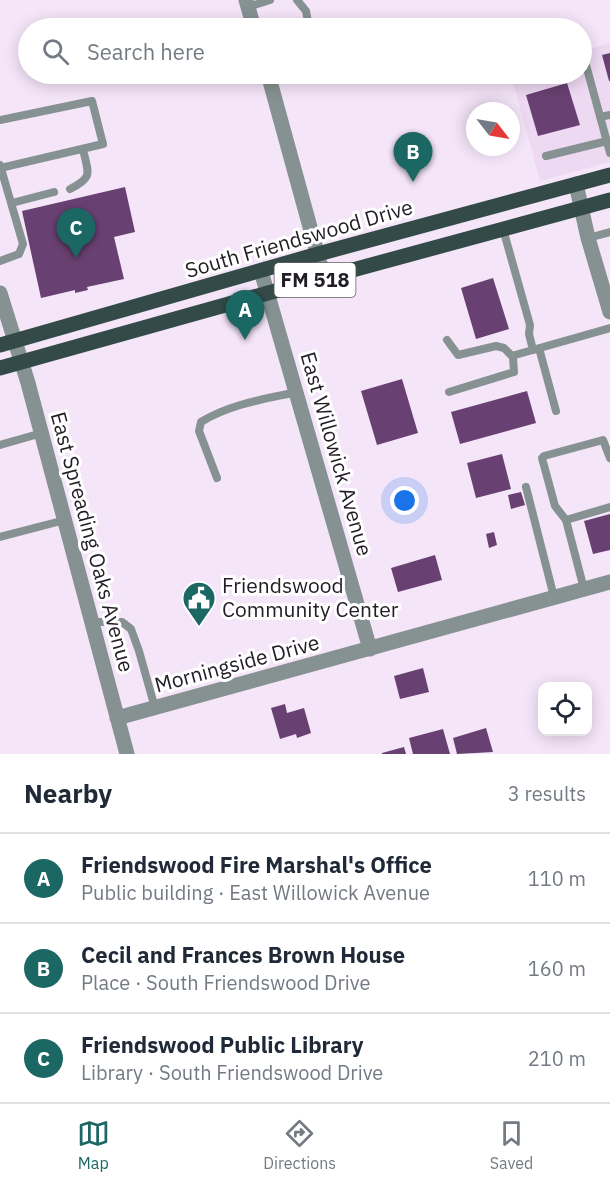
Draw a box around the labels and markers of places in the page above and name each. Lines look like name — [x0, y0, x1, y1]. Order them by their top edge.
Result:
pin: B — [394, 132, 432, 182]
pin: C — [56, 208, 96, 258]
pin: A — [226, 290, 264, 340]
place label: Friendswood Community Center — [222, 571, 399, 623]
public building icon: Friendswood Community Center — [181, 580, 217, 627]

